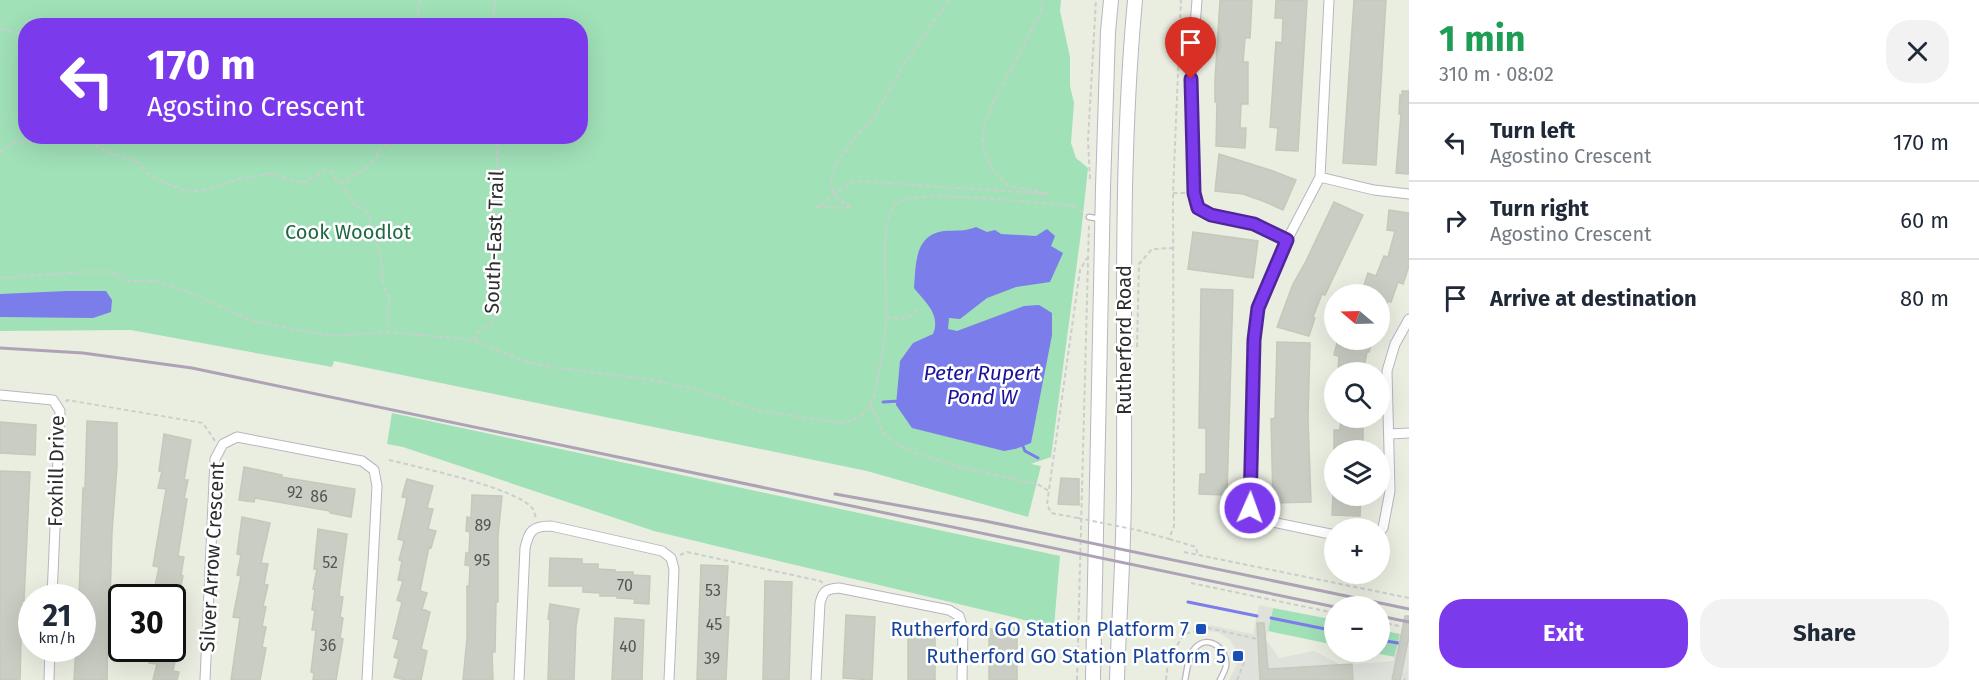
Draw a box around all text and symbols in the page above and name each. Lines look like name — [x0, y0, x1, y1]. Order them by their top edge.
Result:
pin — [1165, 17, 1216, 79]
text: 1 min — [1439, 17, 1526, 61]
button: close — [1886, 20, 1949, 83]
icon: arrive — [1174, 26, 1207, 59]
text: 170 m — [147, 40, 256, 90]
icon: left — [48, 42, 126, 120]
text: 310 m · 08:02 — [1439, 62, 1554, 86]
text: Agostino Crescent — [147, 91, 365, 123]
text: Turn left — [1490, 117, 1575, 144]
icon: left — [1439, 126, 1472, 159]
text: 170 m — [1893, 129, 1949, 156]
text: Agostino Crescent — [1490, 144, 1651, 168]
street label: South-East Trail — [480, 170, 508, 314]
text: Turn right — [1490, 195, 1589, 222]
icon: right — [1439, 204, 1472, 237]
text: 60 m — [1900, 207, 1949, 234]
park label: Cook Woodlot — [285, 220, 412, 244]
text: Agostino Crescent — [1490, 222, 1651, 246]
street label: Rutherford Road — [1112, 265, 1136, 415]
icon: arrive — [1439, 282, 1472, 315]
north arrow — [1324, 284, 1390, 350]
map controls — [1324, 284, 1390, 662]
text: Arrive at destination — [1490, 285, 1697, 312]
text: 80 m — [1900, 285, 1949, 312]
water label: Peter Rupert Pond W — [924, 360, 1041, 410]
button: search — [1324, 362, 1390, 428]
street label: Foxhill Drive — [43, 415, 69, 527]
button: layers — [1324, 440, 1390, 506]
street label: Silver Arrow Crescent — [195, 460, 229, 653]
position arrow — [1218, 476, 1282, 540]
house number: 92 — [287, 483, 303, 502]
house number: 86 — [310, 487, 328, 506]
house number: 89 — [475, 516, 491, 535]
button: + — [1324, 518, 1390, 584]
house number: 95 — [474, 551, 490, 570]
house number: 52 — [322, 553, 338, 572]
house number: 70 — [617, 576, 633, 595]
house number: 53 — [705, 581, 721, 600]
speed limit sign: 30 — [108, 584, 186, 662]
button: − — [1324, 596, 1390, 662]
text: 21 — [43, 598, 71, 634]
button: Exit — [1439, 599, 1688, 668]
button: Share — [1700, 599, 1949, 668]
house number: 45 — [706, 615, 722, 634]
place label: Rutherford GO Station Platform 7 — [890, 617, 1189, 641]
marker: Rutherford GO Station Platform 7 — [1194, 622, 1208, 636]
text: km/h — [38, 629, 76, 647]
house number: 36 — [320, 636, 336, 655]
house number: 40 — [619, 637, 637, 656]
place label: Rutherford GO Station Platform 5 — [926, 644, 1226, 668]
house number: 39 — [704, 649, 720, 668]
marker: Rutherford GO Station Platform 5 — [1231, 649, 1245, 663]

